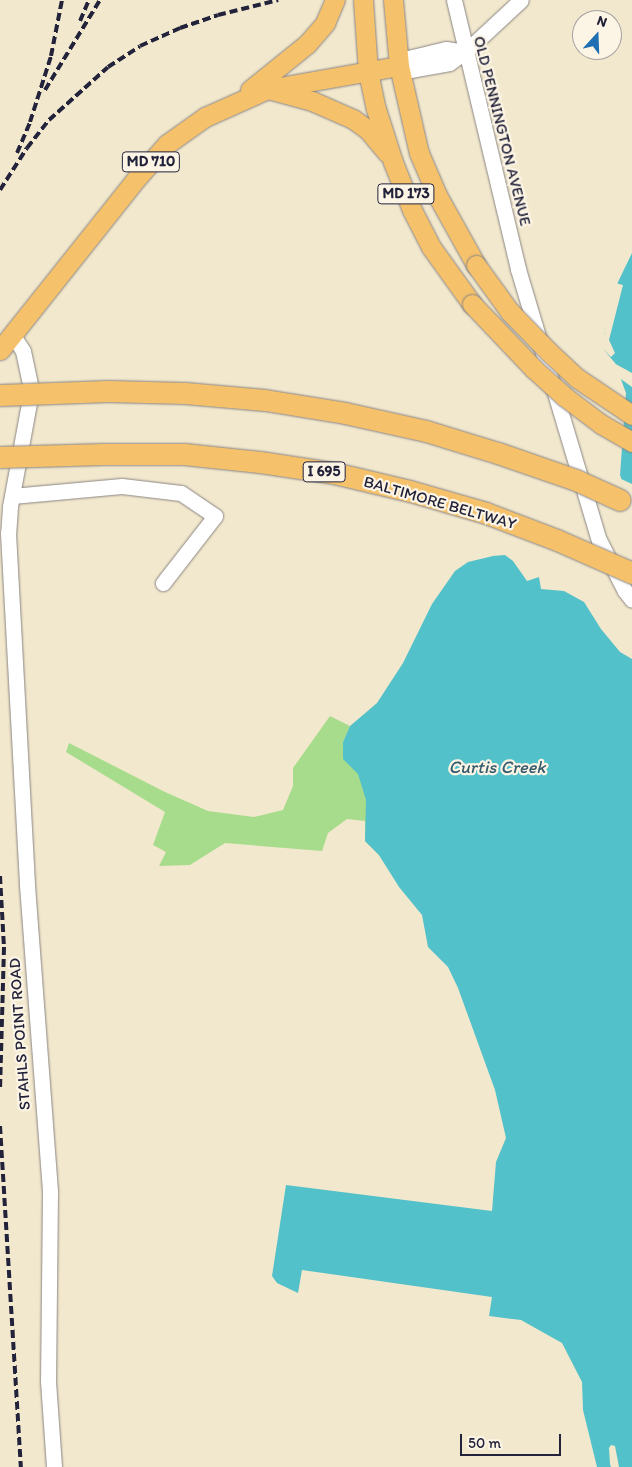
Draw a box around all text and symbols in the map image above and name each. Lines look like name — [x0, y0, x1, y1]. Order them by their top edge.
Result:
north arrow — [572, 10, 622, 60]
text: N — [595, 12, 609, 31]
street label: OLD PENNINGTON AVENUE — [469, 35, 535, 227]
road number: MD 710 — [121, 150, 181, 174]
road number: MD 173 — [377, 182, 435, 206]
road number: I 695 — [302, 460, 346, 484]
street label: BALTIMORE BELTWAY — [362, 472, 518, 534]
water label: Curtis Creek — [449, 756, 545, 778]
street label: STAHLS POINT ROAD — [5, 959, 35, 1109]
scale bar — [462, 1424, 563, 1456]
text: 50 m — [468, 1434, 501, 1452]

